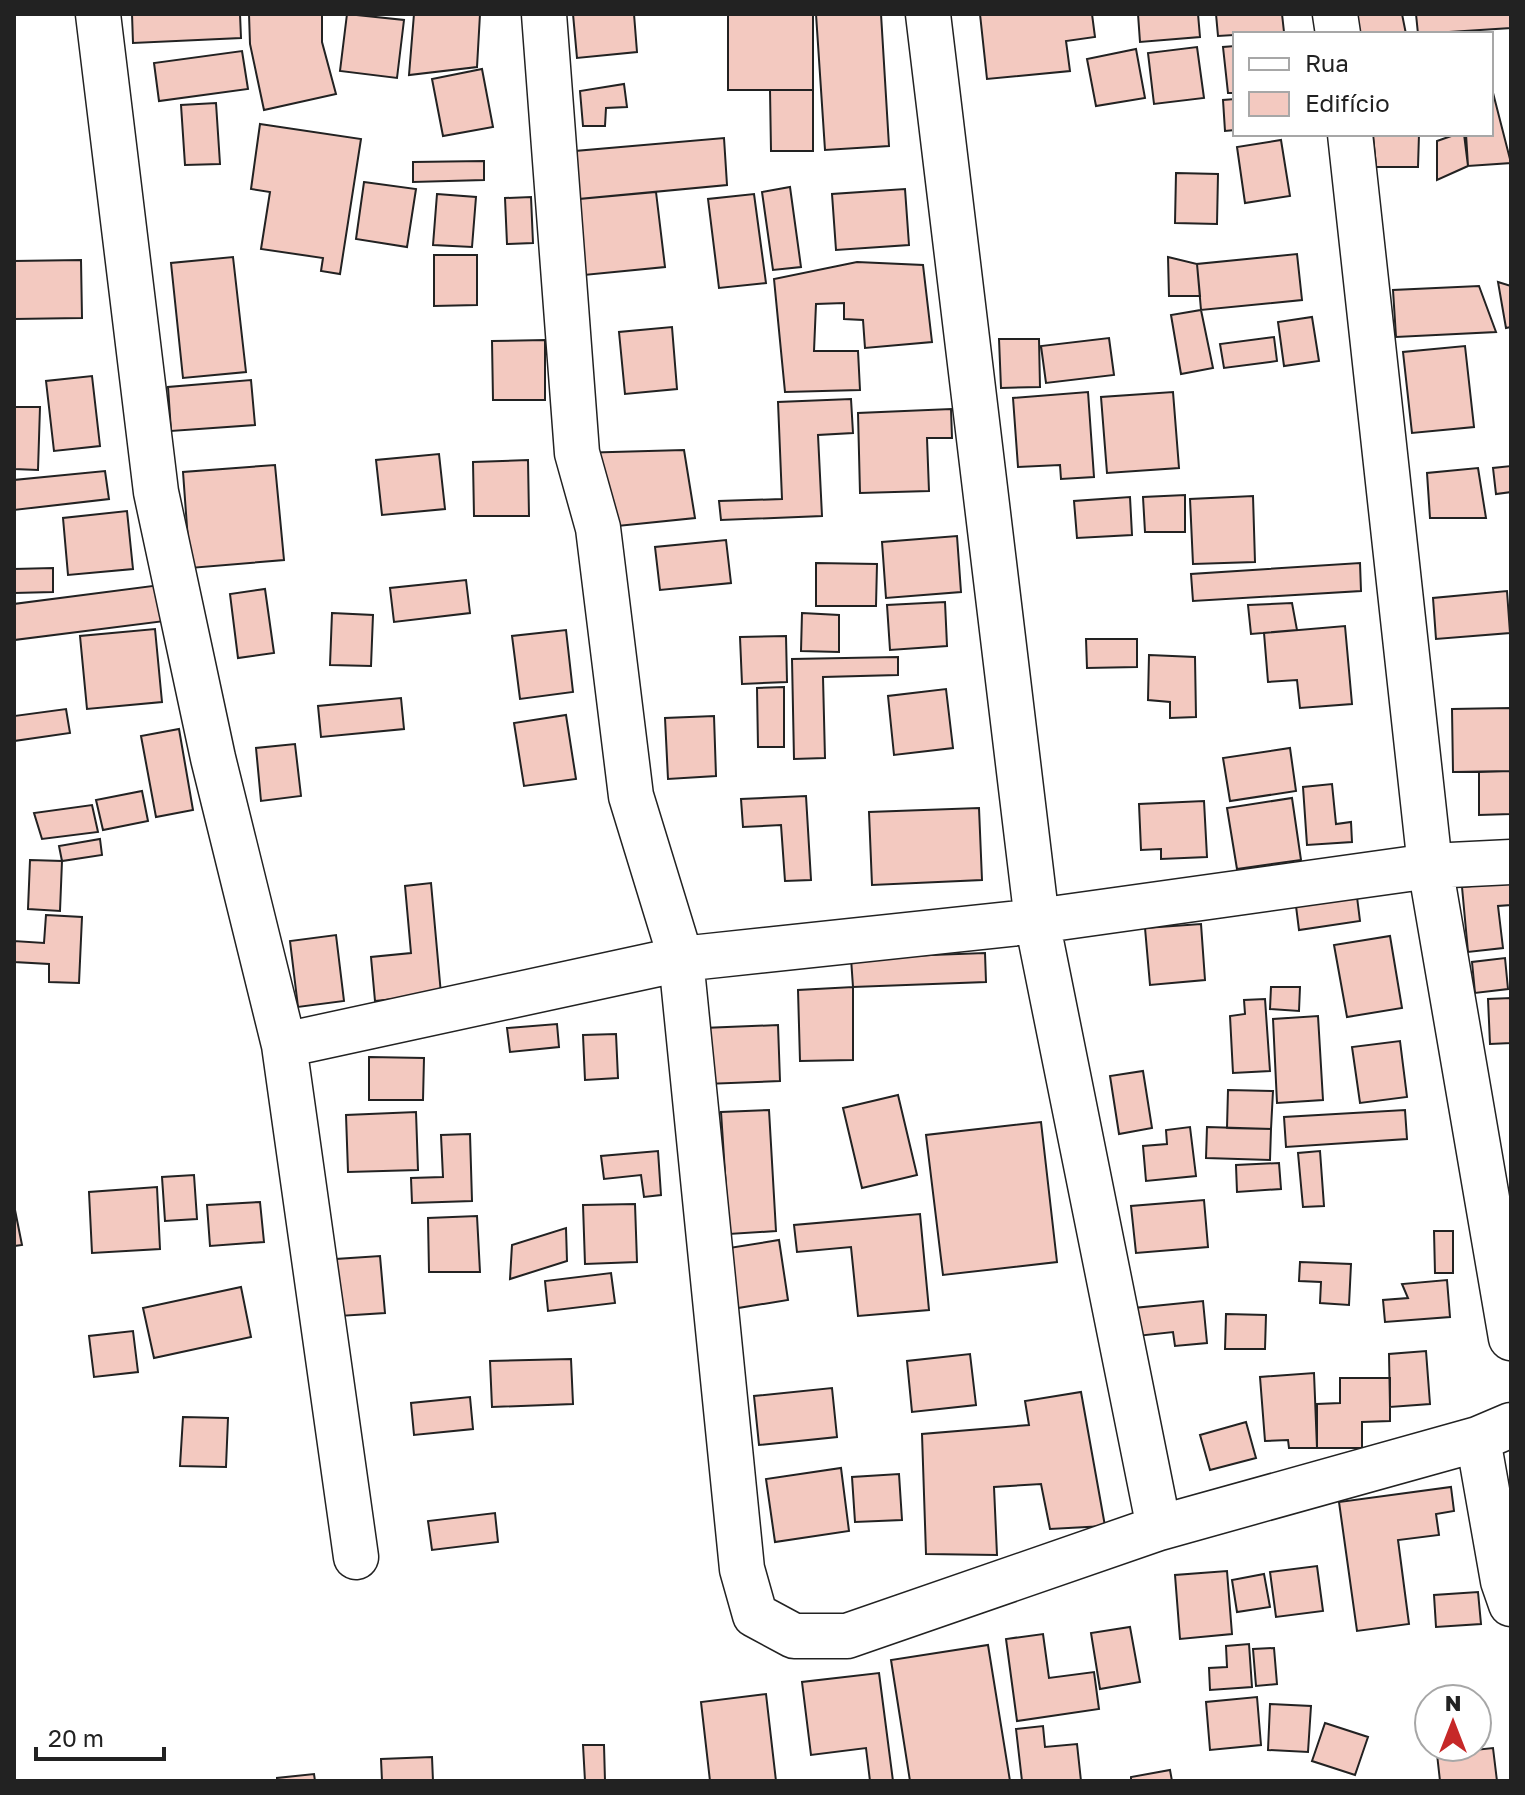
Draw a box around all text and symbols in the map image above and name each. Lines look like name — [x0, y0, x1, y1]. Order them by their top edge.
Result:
legend — [1233, 32, 1493, 136]
text: Rua — [1305, 48, 1349, 77]
text: Edifício — [1305, 88, 1390, 117]
north arrow — [1413, 1683, 1493, 1763]
text: N — [1445, 1689, 1461, 1716]
scale bar — [36, 1711, 164, 1761]
text: 20 m — [48, 1723, 104, 1752]

